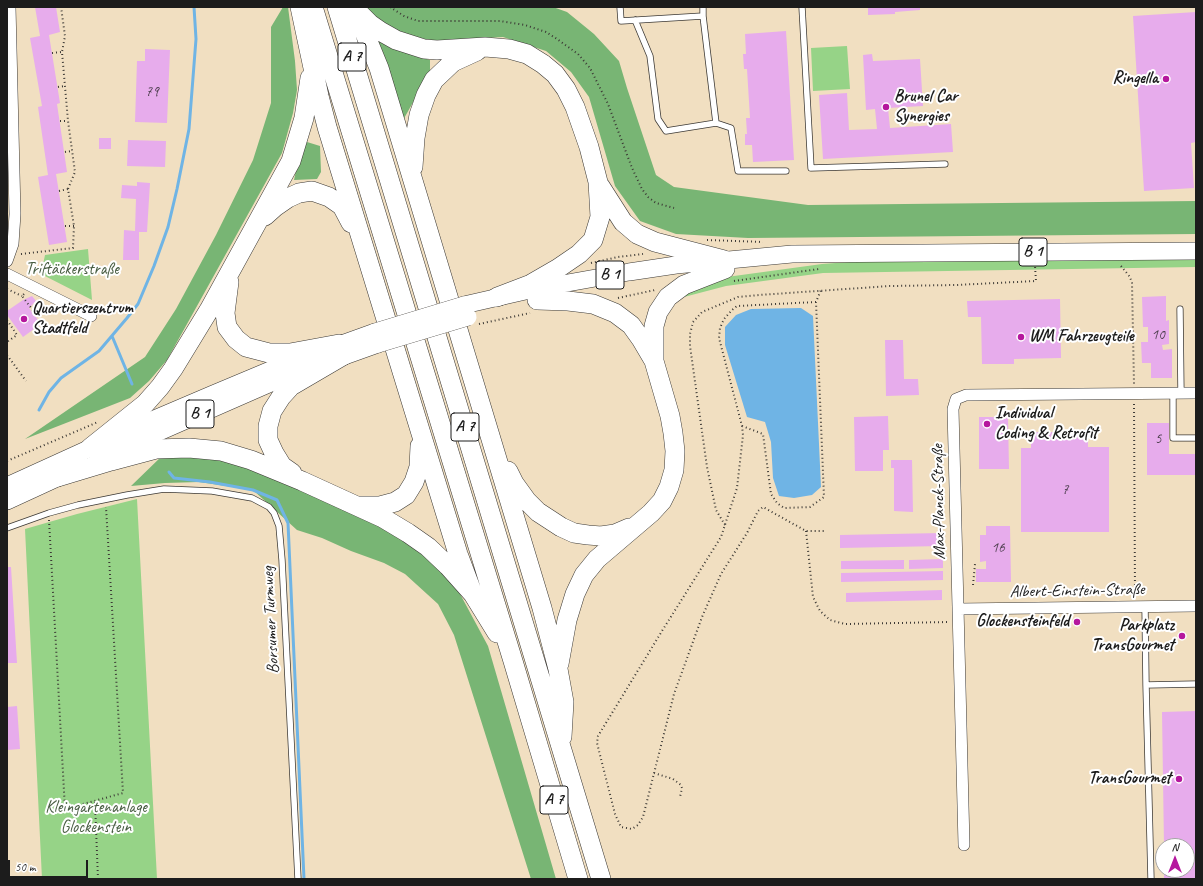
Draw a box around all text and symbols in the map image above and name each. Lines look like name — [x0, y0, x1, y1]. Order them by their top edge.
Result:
road number: A 7 — [338, 43, 366, 71]
place label: Ringella — [1113, 69, 1158, 89]
marker: Ringella — [1161, 74, 1171, 84]
house number: 79 — [145, 83, 159, 101]
place label: Brunel Car Synergies — [894, 87, 958, 127]
marker: Brunel Car Synergies — [881, 102, 891, 112]
road number: B 1 — [1019, 238, 1047, 266]
park label: Triftäckerstraße — [25, 260, 119, 280]
road number: B 1 — [596, 261, 624, 289]
place label: Quartierszentrum Stadtfeld — [32, 299, 133, 339]
marker: Quartierszentrum Stadtfeld — [19, 314, 29, 324]
house number: 10 — [1151, 326, 1165, 344]
place label: WM Fahrzeugteile — [1029, 327, 1134, 347]
marker: WM Fahrzeugteile — [1016, 332, 1026, 342]
road number: B 1 — [186, 400, 214, 428]
place label: Individual Coding & Retrofit — [995, 404, 1097, 444]
road number: A 7 — [451, 413, 479, 441]
marker: Individual Coding & Retrofit — [982, 419, 992, 429]
house number: 5 — [1155, 430, 1161, 448]
street label: Max-Planck-Straße — [928, 444, 950, 560]
house number: 7 — [1062, 481, 1068, 499]
house number: 16 — [991, 539, 1005, 557]
street label: Borsumer Turmweg — [258, 566, 284, 674]
street label: Albert-Einstein-Straße — [1009, 580, 1145, 602]
place label: Glockensteinfeld — [976, 612, 1069, 632]
place label: Parkplatz TransGourmet — [1091, 616, 1174, 656]
marker: Glockensteinfeld — [1072, 617, 1082, 627]
marker: Parkplatz TransGourmet — [1177, 631, 1187, 641]
place label: TransGourmet — [1088, 769, 1171, 789]
marker: TransGourmet — [1174, 774, 1184, 784]
road number: A 7 — [540, 786, 568, 814]
park label: Kleingartenanlage Glockenstein — [45, 798, 147, 838]
north arrow — [1155, 838, 1195, 878]
text: N — [1172, 840, 1178, 854]
scale bar — [10, 852, 90, 878]
text: 50 m — [15, 859, 35, 875]

